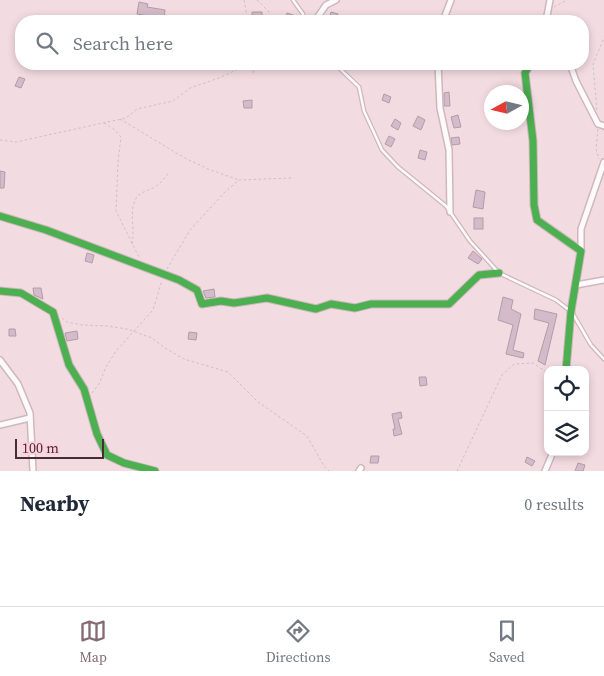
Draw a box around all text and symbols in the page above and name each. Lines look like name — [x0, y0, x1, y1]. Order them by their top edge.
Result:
search box — [15, 15, 589, 70]
icon: search — [33, 29, 61, 57]
text: Search here — [73, 30, 173, 56]
north arrow — [484, 85, 529, 130]
map controls — [544, 366, 589, 456]
button: locate — [544, 366, 589, 411]
button: layers — [544, 411, 589, 456]
scale bar — [15, 436, 104, 459]
text: 100 m — [22, 438, 59, 458]
text: Nearby — [20, 489, 90, 518]
text: 0 results — [524, 493, 584, 515]
tab: Map — [79, 617, 107, 667]
tab: Directions — [266, 617, 330, 667]
tab: Saved — [489, 617, 525, 667]

